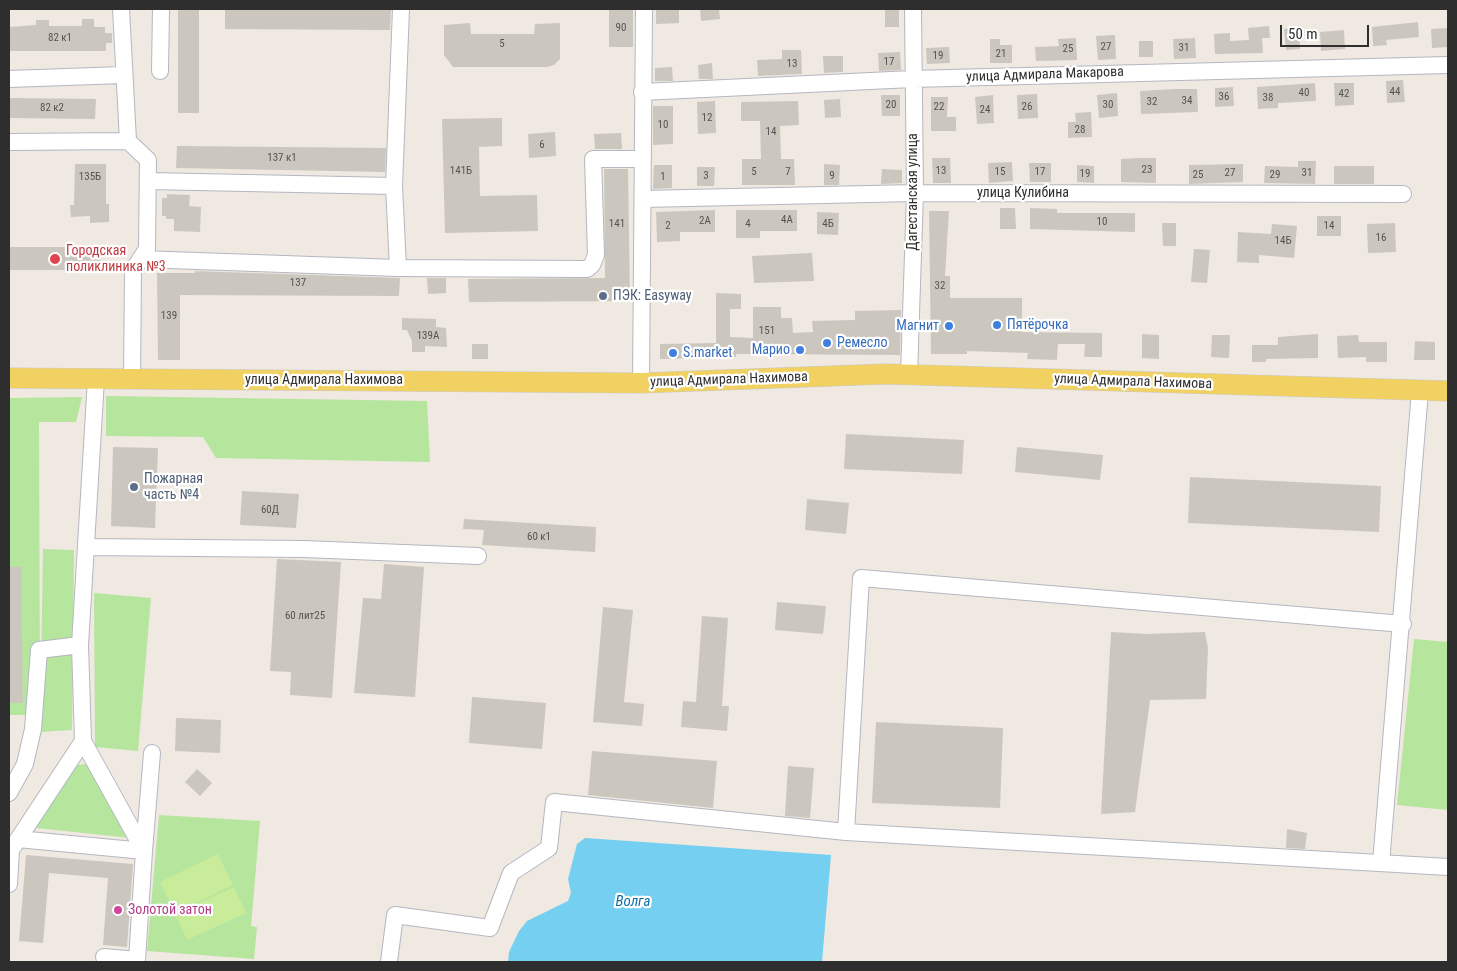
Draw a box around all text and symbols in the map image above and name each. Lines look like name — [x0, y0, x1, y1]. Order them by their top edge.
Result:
scale bar — [1282, 15, 1371, 47]
house number: 90 — [616, 21, 626, 35]
text: 50 m — [1288, 25, 1318, 43]
house number: 82 к1 — [48, 31, 72, 45]
house number: 5 — [499, 37, 505, 51]
house number: 27 — [1101, 40, 1111, 54]
house number: 31 — [1179, 41, 1189, 55]
house number: 25 — [1063, 42, 1073, 56]
house number: 21 — [996, 47, 1006, 61]
house number: 19 — [933, 49, 943, 63]
house number: 17 — [884, 55, 894, 69]
house number: 13 — [787, 57, 797, 71]
street label: улица Адмирала Макарова — [966, 64, 1124, 86]
house number: 44 — [1390, 85, 1400, 99]
house number: 40 — [1299, 86, 1309, 100]
house number: 42 — [1339, 87, 1349, 101]
house number: 36 — [1219, 90, 1229, 104]
house number: 38 — [1263, 91, 1273, 105]
house number: 34 — [1182, 94, 1192, 108]
house number: 32 — [1147, 95, 1157, 109]
house number: 20 — [886, 98, 896, 112]
house number: 30 — [1103, 98, 1113, 112]
house number: 22 — [934, 100, 944, 114]
house number: 26 — [1022, 100, 1032, 114]
house number: 82 к2 — [40, 101, 64, 115]
house number: 24 — [980, 103, 990, 117]
house number: 12 — [702, 111, 712, 125]
house number: 10 — [658, 118, 668, 132]
house number: 28 — [1075, 123, 1085, 137]
house number: 14 — [766, 125, 776, 139]
street label: Дагестанская улица — [905, 133, 921, 251]
house number: 6 — [539, 138, 545, 152]
house number: 137 к1 — [267, 151, 297, 165]
house number: 23 — [1142, 163, 1152, 177]
house number: 141Б — [450, 164, 472, 178]
house number: 13 — [936, 164, 946, 178]
house number: 5 — [751, 165, 757, 179]
house number: 7 — [785, 165, 791, 179]
house number: 15 — [995, 165, 1005, 179]
house number: 17 — [1035, 165, 1045, 179]
house number: 27 — [1225, 166, 1235, 180]
house number: 31 — [1302, 166, 1312, 180]
house number: 19 — [1080, 167, 1090, 181]
house number: 25 — [1193, 168, 1203, 182]
house number: 29 — [1270, 168, 1280, 182]
house number: 3 — [703, 169, 709, 183]
house number: 9 — [829, 169, 835, 183]
house number: 135Б — [79, 170, 101, 184]
house number: 1 — [660, 170, 666, 184]
street label: улица Кулибина — [977, 185, 1069, 201]
house number: 4А — [781, 213, 793, 227]
house number: 2А — [699, 214, 711, 228]
house number: 10 — [1097, 215, 1107, 229]
house number: 141 — [609, 217, 625, 231]
house number: 4 — [745, 217, 751, 231]
house number: 4Б — [822, 217, 834, 231]
house number: 2 — [665, 219, 671, 233]
house number: 14 — [1324, 219, 1334, 233]
house number: 16 — [1376, 231, 1386, 245]
house number: 14Б — [1275, 234, 1291, 248]
place label: Городская поликлиника №3 — [66, 243, 166, 276]
marker: Городская поликлиника №3 — [48, 252, 62, 266]
house number: 137 — [290, 276, 306, 290]
house number: 32 — [935, 279, 945, 293]
place label: ПЭК: Easyway — [613, 288, 692, 304]
marker: ПЭК: Easyway — [597, 290, 609, 302]
house number: 139 — [161, 309, 177, 323]
place label: Пятёрочка — [1007, 317, 1068, 333]
place label: Магнит — [896, 318, 939, 334]
marker: Пятёрочка — [991, 319, 1003, 331]
marker: Магнит — [943, 320, 955, 332]
house number: 151 — [759, 324, 775, 338]
house number: 139А — [417, 329, 439, 343]
place label: Ремесло — [837, 335, 887, 351]
marker: Ремесло — [821, 337, 833, 349]
place label: Марио — [752, 342, 790, 358]
marker: Марио — [794, 344, 806, 356]
place label: S.market — [683, 345, 732, 361]
marker: S.market — [667, 347, 679, 359]
street label: улица Адмирала Нахимова — [650, 369, 808, 391]
street label: улица Адмирала Нахимова — [1054, 371, 1212, 393]
street label: улица Адмирала Нахимова — [245, 372, 403, 388]
place label: Пожарная часть №4 — [144, 471, 203, 504]
marker: Пожарная часть №4 — [128, 481, 140, 493]
house number: 60Д — [261, 503, 279, 517]
house number: 60 к1 — [527, 530, 551, 544]
house number: 60 лит25 — [285, 609, 325, 623]
water label: Волга — [616, 893, 650, 911]
place label: Золотой затон — [128, 902, 212, 918]
marker: Золотой затон — [112, 904, 124, 916]

